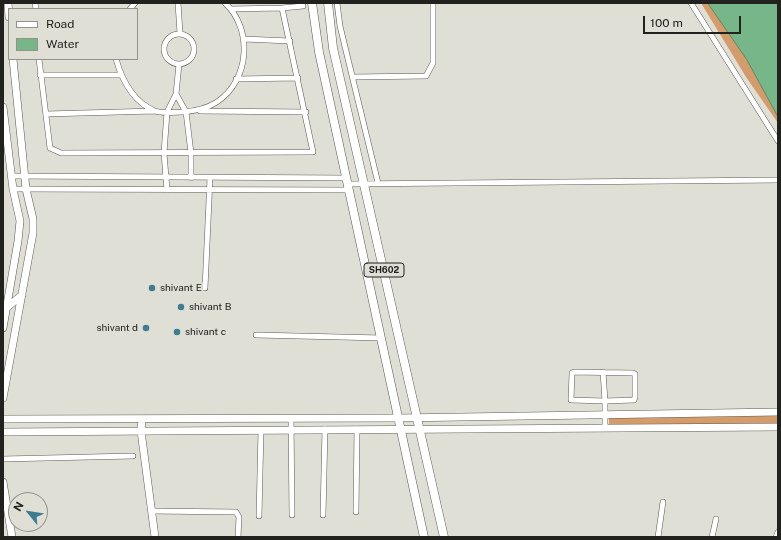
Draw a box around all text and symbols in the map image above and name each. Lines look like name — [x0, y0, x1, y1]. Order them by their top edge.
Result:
legend — [8, 8, 138, 60]
scale bar — [645, 8, 743, 34]
text: 100 m — [650, 16, 683, 30]
text: Road — [46, 17, 74, 31]
text: Water — [46, 37, 79, 51]
road number: SH602 — [364, 263, 404, 277]
place label: shivant E — [160, 282, 202, 294]
marker: shivant E — [147, 283, 157, 293]
place label: shivant B — [189, 301, 231, 313]
marker: shivant B — [176, 302, 186, 312]
place label: shivant d — [96, 322, 138, 334]
marker: shivant d — [141, 323, 151, 333]
place label: shivant c — [185, 326, 226, 338]
marker: shivant c — [172, 327, 182, 337]
north arrow — [8, 492, 48, 532]
text: N — [11, 500, 26, 513]

